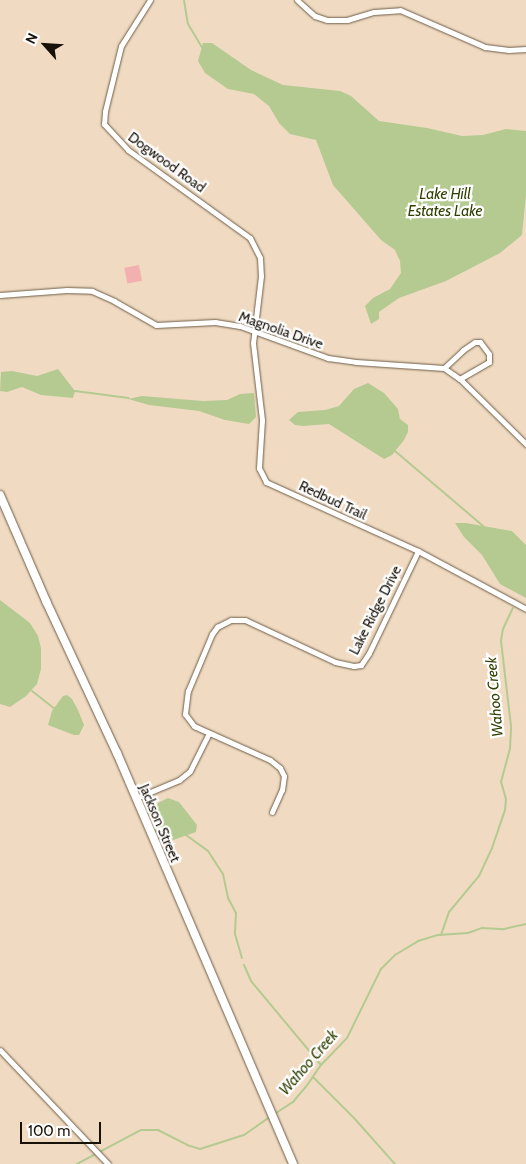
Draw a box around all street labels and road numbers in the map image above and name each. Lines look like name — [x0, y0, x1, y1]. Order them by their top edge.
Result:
street label: Dogwood Road — [125, 128, 209, 196]
street label: Magnolia Drive — [237, 308, 325, 352]
street label: Redbud Trail — [297, 477, 369, 523]
street label: Lake Ridge Drive — [345, 563, 405, 657]
street label: Jackson Street — [136, 781, 184, 865]

